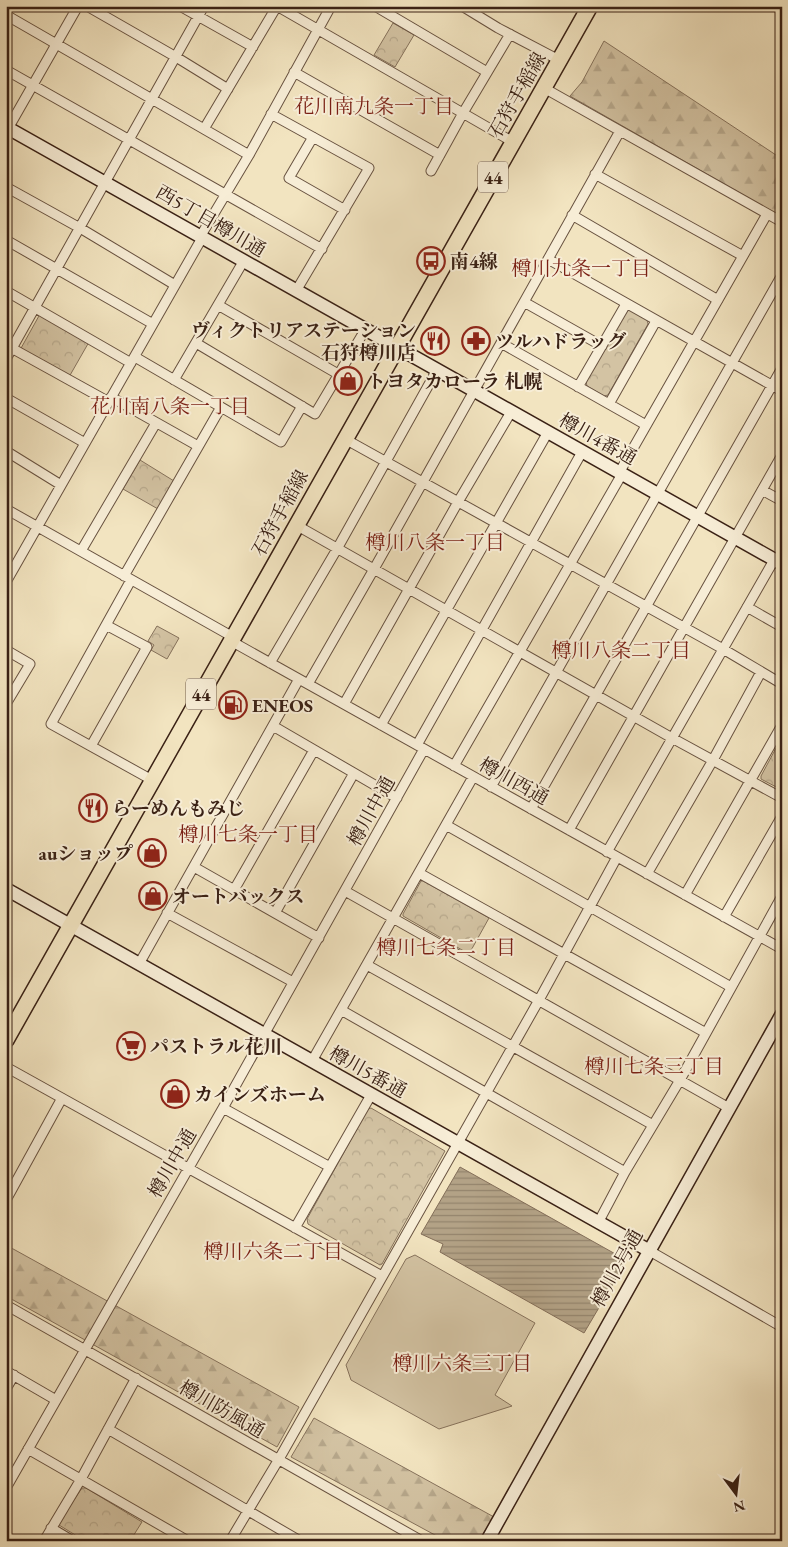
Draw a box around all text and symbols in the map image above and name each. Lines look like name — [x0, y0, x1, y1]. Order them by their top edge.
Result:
street label: 石狩手稲線 — [482, 48, 552, 142]
district label: 花川南九条一丁目 — [294, 93, 454, 119]
road number: 44 — [478, 162, 508, 192]
street label: 西5丁目樽川通 — [151, 179, 271, 263]
bus stop icon: 南4線 — [416, 246, 446, 276]
place label: 南4線 — [450, 249, 498, 274]
district label: 樽川九条一丁目 — [511, 255, 651, 281]
place label: ヴィクトリアステーション 石狩樽川店 — [191, 318, 416, 365]
restaurant icon: ヴィクトリアステーション 石狩樽川店 — [420, 326, 450, 356]
pharmacy icon: ツルハドラッグ — [461, 326, 491, 356]
place label: ツルハドラッグ — [495, 329, 627, 354]
shop icon: トヨタカローラ 札幌 — [333, 366, 363, 396]
place label: トヨタカローラ 札幌 — [367, 369, 543, 394]
district label: 花川南八条一丁目 — [90, 393, 250, 419]
street label: 樽川4番通 — [555, 407, 641, 471]
street label: 石狩手稲線 — [246, 465, 314, 561]
district label: 樽川八条一丁目 — [365, 529, 505, 555]
district label: 樽川八条二丁目 — [551, 637, 691, 663]
road number: 44 — [186, 679, 216, 710]
fuel station icon: ENEOS — [218, 690, 248, 720]
place label: ENEOS — [252, 693, 313, 718]
street label: 樽川西通 — [475, 752, 553, 810]
street label: 樽川中通 — [342, 772, 400, 850]
restaurant icon: らーめんもみじ — [78, 793, 108, 823]
place label: らーめんもみじ — [112, 796, 245, 821]
district label: 樽川七条一丁目 — [178, 821, 318, 847]
shop icon: auショップ — [137, 838, 167, 868]
place label: auショップ — [39, 841, 133, 866]
shop icon: オートバックス — [138, 881, 168, 911]
place label: オートバックス — [172, 884, 304, 909]
district label: 樽川七条二丁目 — [376, 934, 516, 960]
supermarket icon: パストラル花川 — [116, 1031, 146, 1061]
place label: パストラル花川 — [150, 1034, 282, 1059]
street label: 樽川5番通 — [325, 1040, 411, 1104]
district label: 樽川七条三丁目 — [584, 1053, 724, 1079]
shop icon: カインズホーム — [160, 1079, 190, 1109]
place label: カインズホーム — [194, 1082, 326, 1107]
street label: 樽川中通 — [142, 1124, 202, 1202]
street label: 樽川2号通 — [585, 1225, 649, 1311]
district label: 樽川六条二丁目 — [203, 1238, 343, 1264]
district label: 樽川六条三丁目 — [392, 1350, 532, 1376]
street label: 樽川防風通 — [175, 1374, 269, 1444]
north arrow — [710, 1470, 760, 1520]
text: N — [731, 1496, 747, 1517]

